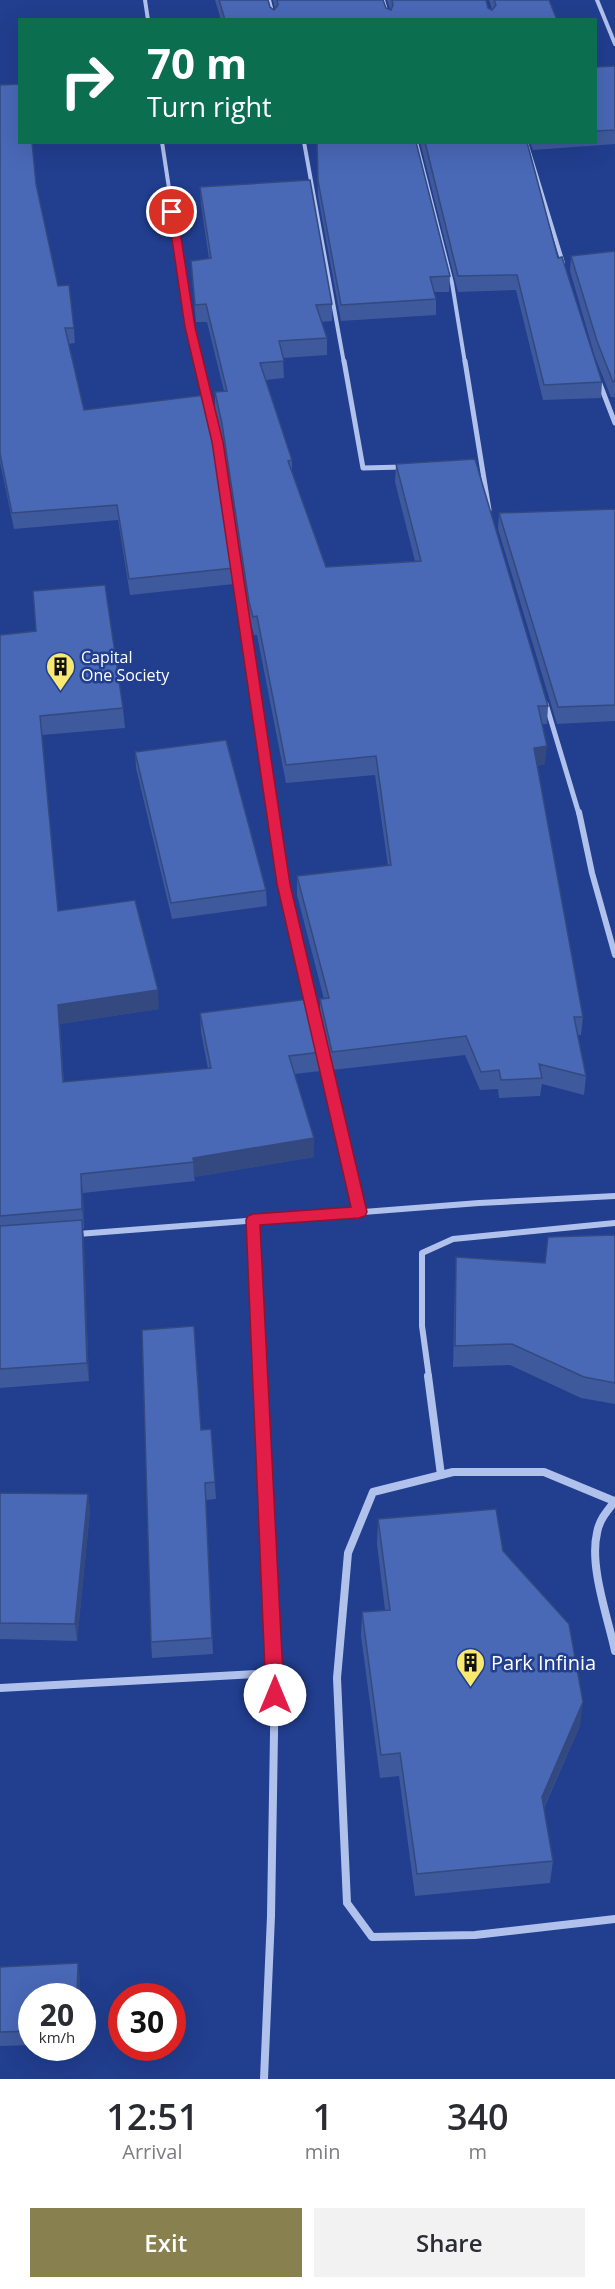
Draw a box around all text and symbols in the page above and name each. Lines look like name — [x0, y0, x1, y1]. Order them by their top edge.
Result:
text: 70 m — [147, 34, 247, 91]
icon: right — [48, 42, 126, 120]
text: Turn right — [147, 88, 272, 125]
pin — [146, 186, 197, 237]
icon: arrive — [155, 195, 188, 228]
place label: Capital One Society — [81, 646, 170, 686]
building icon: Capital One Society — [44, 650, 76, 692]
building icon: Park Infinia — [454, 1646, 486, 1688]
place label: Park Infinia — [491, 1649, 596, 1676]
position arrow — [243, 1663, 307, 1727]
speed limit sign: 30 — [108, 1983, 186, 2061]
text: 20 — [40, 1994, 74, 2035]
text: km/h — [39, 2027, 75, 2047]
text: 12:51 — [106, 2092, 199, 2141]
text: 1 — [312, 2092, 333, 2141]
text: 340 — [447, 2092, 509, 2141]
text: Arrival — [122, 2138, 183, 2165]
text: min — [305, 2138, 341, 2165]
text: m — [469, 2138, 487, 2165]
button: Exit — [30, 2208, 302, 2277]
button: Share — [314, 2208, 585, 2277]

